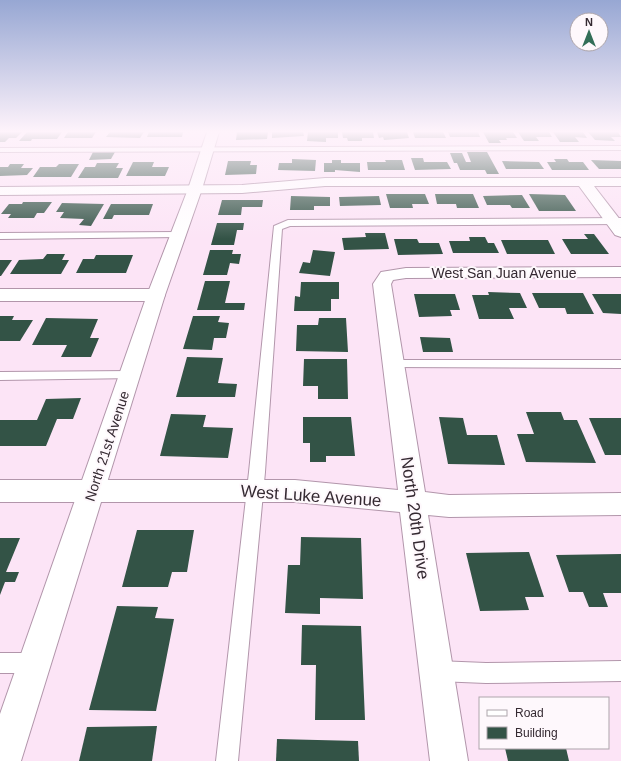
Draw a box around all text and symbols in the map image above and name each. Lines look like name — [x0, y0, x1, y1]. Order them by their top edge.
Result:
north arrow — [569, 12, 609, 52]
text: N — [585, 16, 593, 28]
street label: West San Juan Avenue — [431, 265, 577, 281]
street label: North 21st Avenue — [82, 389, 132, 503]
street label: North 20th Drive — [397, 455, 433, 581]
street label: West Luke Avenue — [240, 482, 382, 510]
legend — [479, 697, 609, 749]
text: Road — [515, 706, 544, 720]
text: Building — [515, 726, 558, 740]

